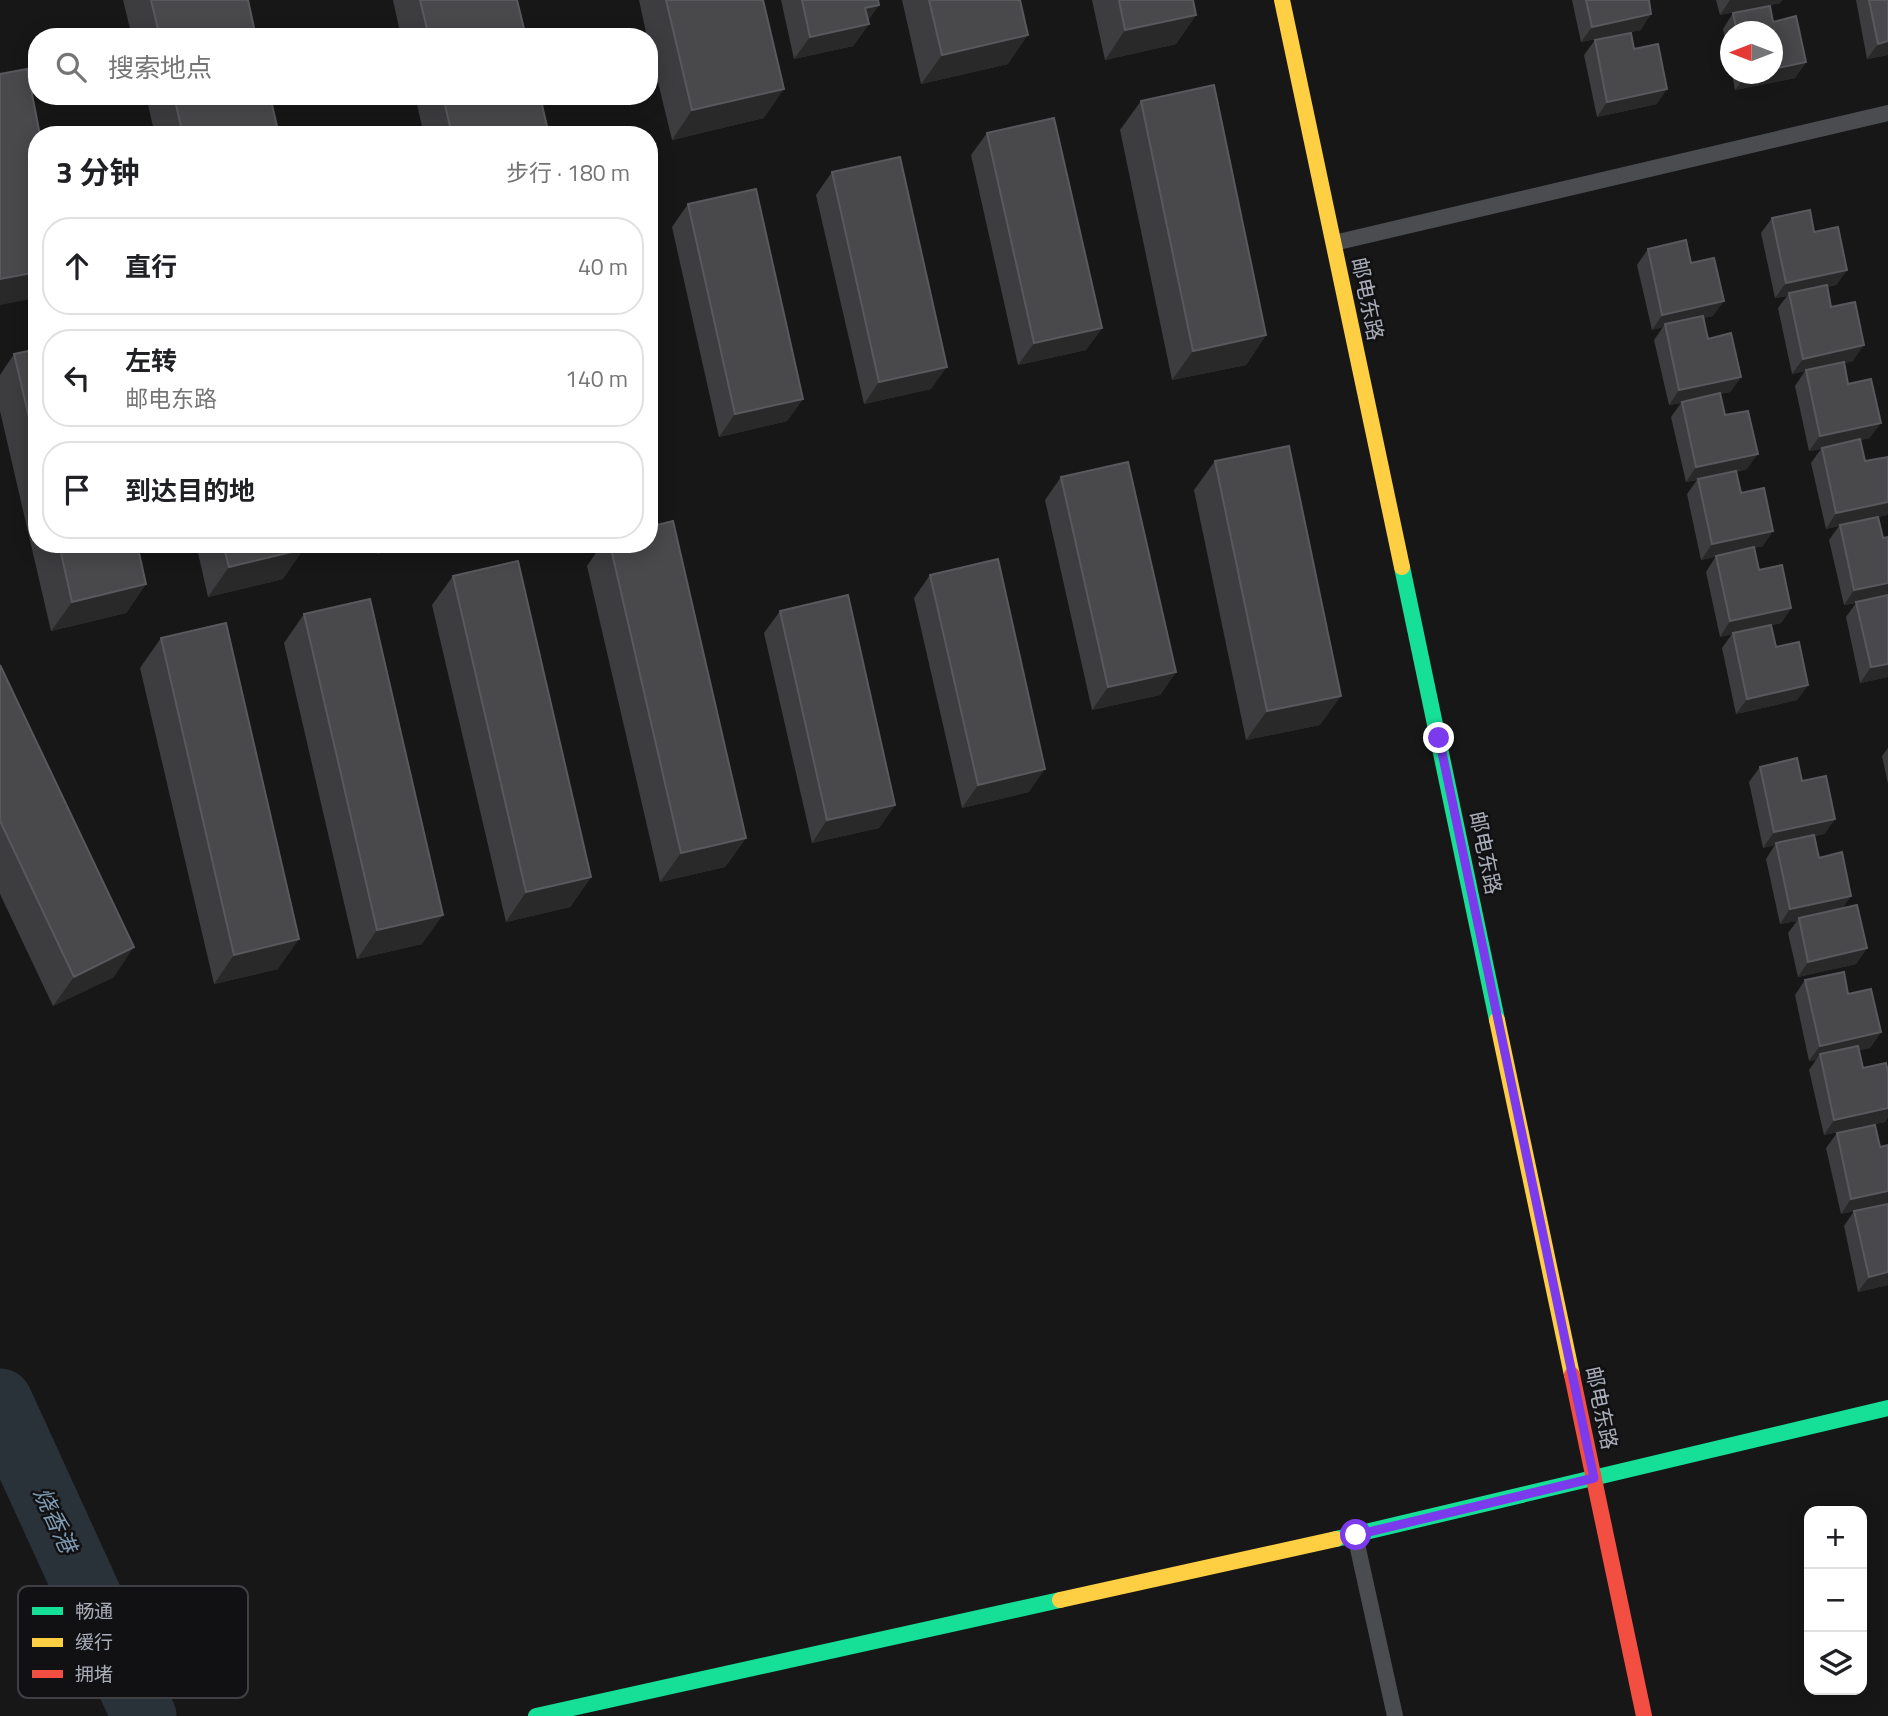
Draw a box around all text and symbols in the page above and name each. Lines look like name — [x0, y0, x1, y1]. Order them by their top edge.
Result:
north arrow — [1720, 21, 1783, 84]
search box — [28, 28, 658, 105]
icon: search — [52, 48, 90, 86]
text: 搜索地点 — [108, 48, 212, 87]
text: 3 分钟 — [56, 149, 139, 195]
text: 步行 · 180 m — [506, 155, 630, 190]
icon: ahead — [58, 247, 96, 285]
text: 直行 — [125, 247, 177, 286]
text: 40 m — [578, 249, 628, 284]
street label: 邮电东路 — [1344, 254, 1392, 343]
text: 左转 — [125, 341, 177, 380]
icon: left — [58, 359, 96, 397]
text: 140 m — [565, 361, 628, 396]
text: 邮电东路 — [125, 381, 217, 416]
icon: arrive — [58, 471, 96, 509]
text: 到达目的地 — [125, 471, 255, 510]
route end — [1423, 722, 1454, 753]
street label: 邮电东路 — [1462, 808, 1510, 897]
street label: 邮电东路 — [1578, 1363, 1626, 1452]
water label: 烧香港 — [25, 1481, 87, 1561]
map controls — [1804, 1506, 1867, 1695]
button: + — [1804, 1506, 1867, 1569]
route start — [1340, 1519, 1371, 1550]
button: − — [1804, 1569, 1867, 1632]
legend — [18, 1586, 248, 1698]
text: 畅通 — [75, 1596, 113, 1625]
text: 缓行 — [75, 1627, 113, 1656]
button: layers — [1804, 1632, 1867, 1695]
text: 拥堵 — [75, 1659, 113, 1688]

